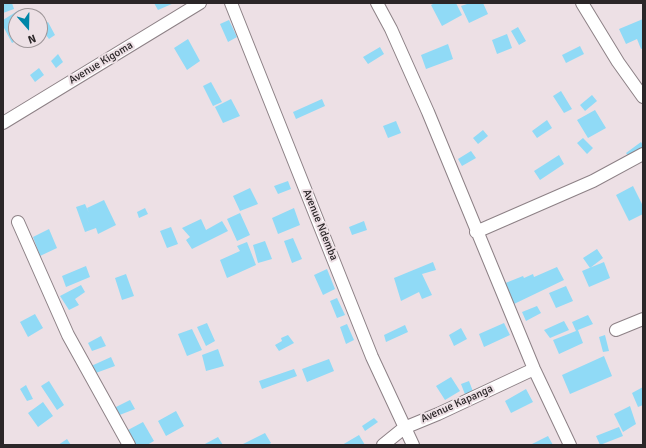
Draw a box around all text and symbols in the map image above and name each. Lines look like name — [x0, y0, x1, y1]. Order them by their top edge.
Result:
north arrow — [8, 8, 48, 48]
text: N — [26, 31, 38, 46]
street label: Avenue Kigoma — [67, 39, 135, 87]
street label: Avenue Ndemba — [300, 187, 340, 263]
street label: Avenue Kapanga — [419, 382, 495, 426]

